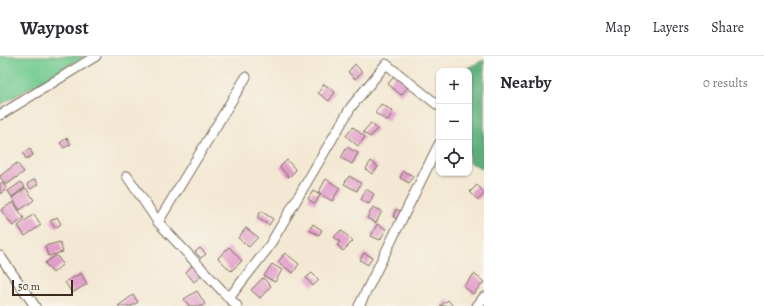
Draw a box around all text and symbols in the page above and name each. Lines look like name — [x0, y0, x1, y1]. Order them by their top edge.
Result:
text: Waypost — [20, 15, 89, 41]
text: Map — [605, 18, 631, 37]
text: Layers — [653, 18, 689, 37]
text: Share — [711, 18, 744, 37]
map controls — [436, 68, 472, 176]
button: + — [436, 68, 472, 104]
text: Nearby — [500, 71, 551, 94]
text: 0 results — [703, 74, 748, 91]
button: − — [436, 104, 472, 140]
button: locate — [436, 140, 472, 176]
scale bar — [12, 278, 73, 297]
text: 50 m — [18, 279, 40, 294]

